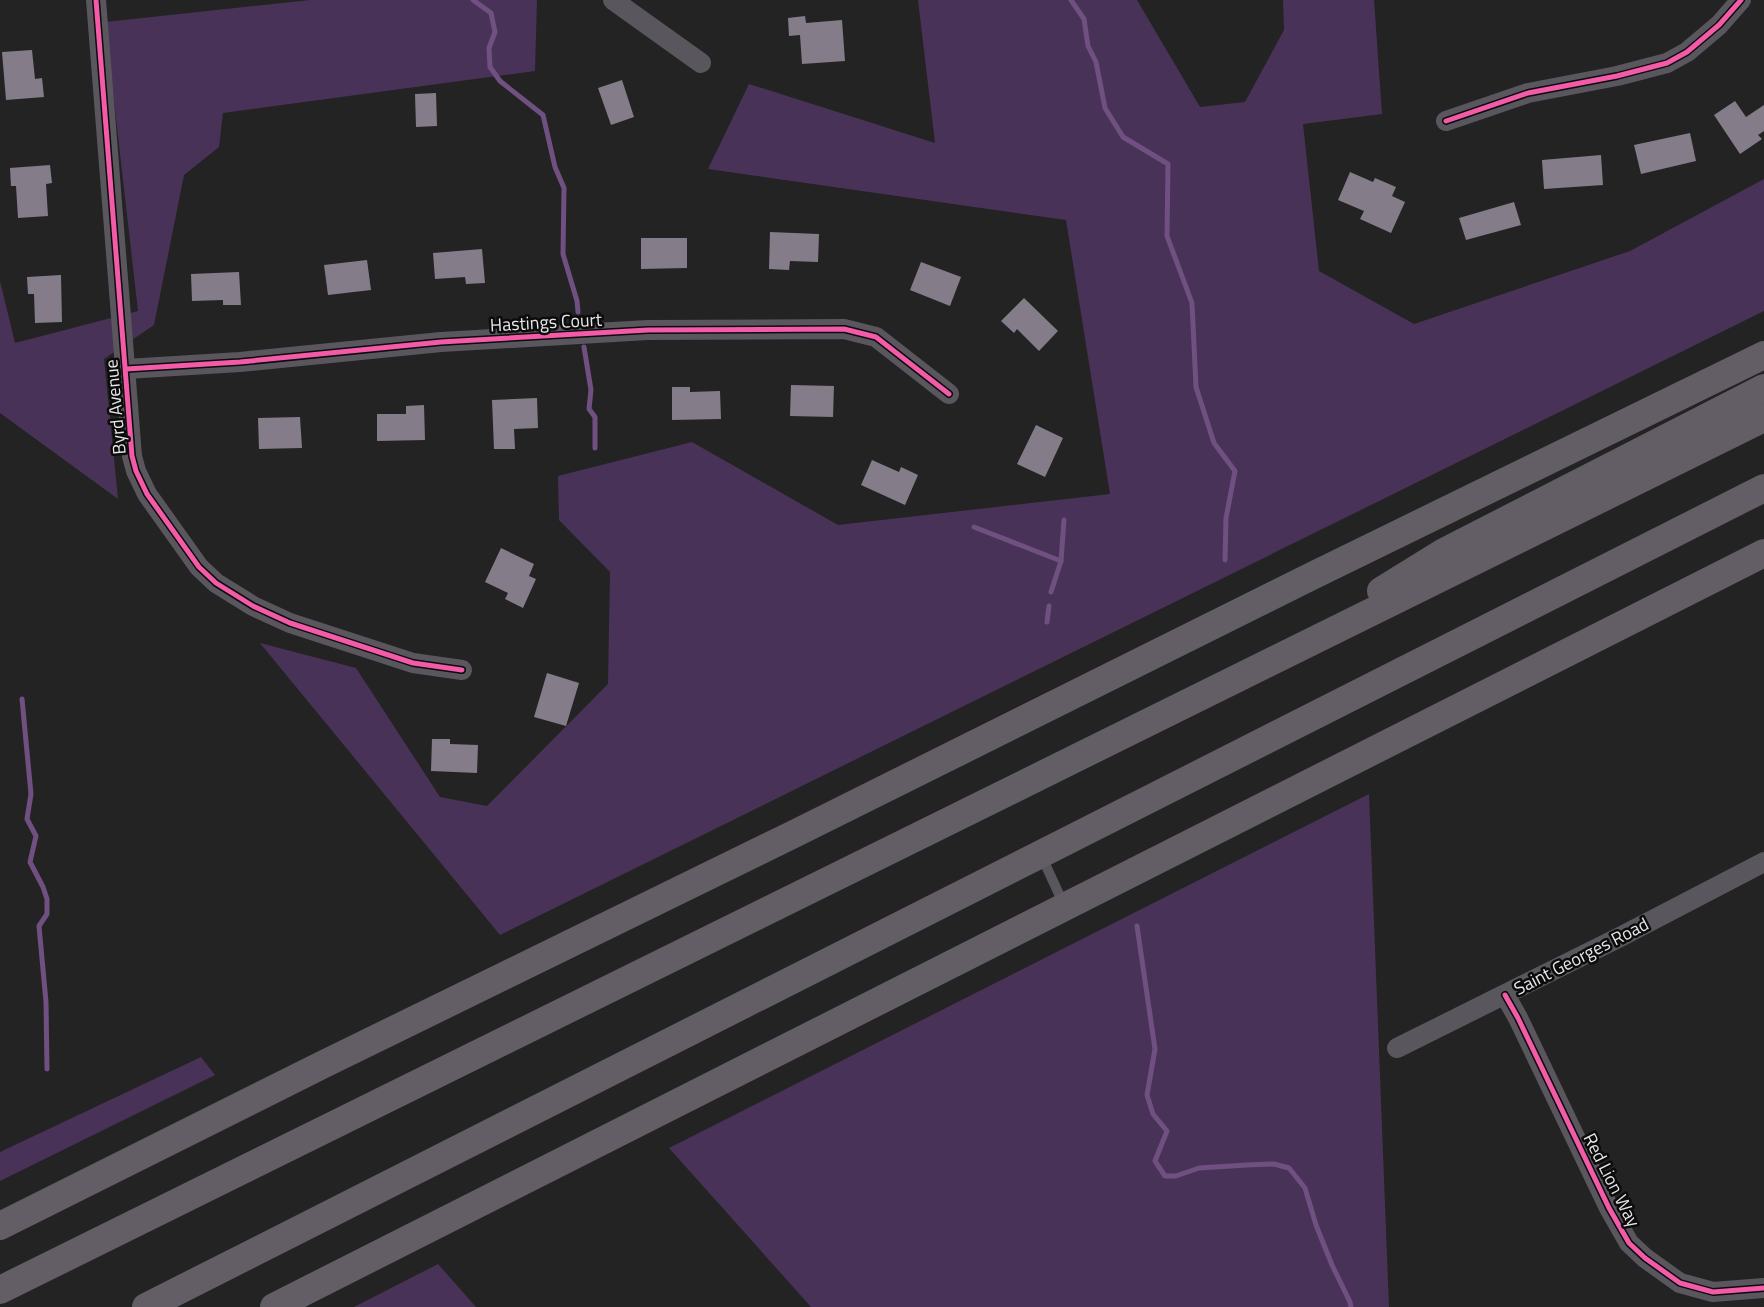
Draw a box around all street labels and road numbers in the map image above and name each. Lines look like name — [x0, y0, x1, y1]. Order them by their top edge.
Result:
street label: Hastings Court — [489, 306, 603, 338]
street label: Byrd Avenue — [97, 358, 133, 456]
street label: Saint Georges Road — [1509, 910, 1653, 1002]
street label: Red Lion Way — [1577, 1128, 1647, 1232]

